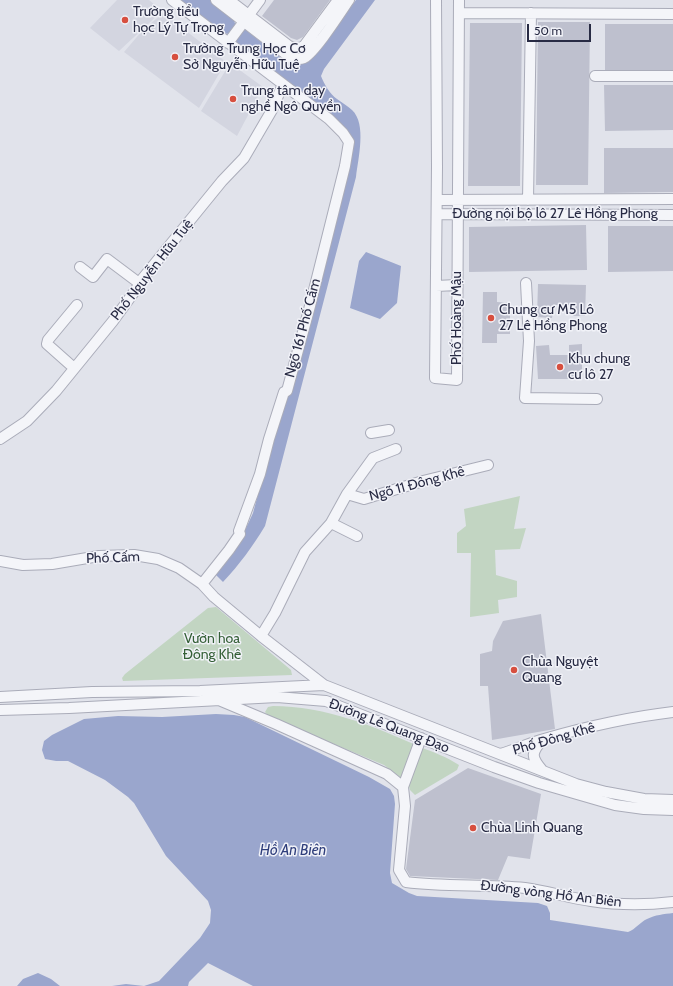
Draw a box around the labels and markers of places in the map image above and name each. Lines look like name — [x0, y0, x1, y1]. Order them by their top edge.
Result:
place label: Trường tiểu học Lý Tự Trọng — [133, 4, 224, 36]
marker: Trường tiểu học Lý Tự Trọng — [120, 15, 130, 25]
place label: Trường Trung Học Cơ Sở Nguyễn Hữu Tuệ — [183, 41, 306, 74]
marker: Trường Trung Học Cơ Sở Nguyễn Hữu Tuệ — [170, 52, 180, 62]
place label: Trung tâm dạy nghề Ngô Quyền — [241, 83, 341, 116]
marker: Trung tâm dạy nghề Ngô Quyền — [228, 94, 238, 104]
place label: Chung cư M5 Lô 27 Lê Hồng Phong — [499, 302, 607, 334]
marker: Chung cư M5 Lô 27 Lê Hồng Phong — [486, 313, 496, 323]
place label: Khu chung cư lô 27 — [568, 351, 630, 384]
marker: Khu chung cư lô 27 — [555, 362, 565, 372]
place label: Chùa Nguyệt Quang — [522, 654, 598, 686]
marker: Chùa Nguyệt Quang — [509, 665, 519, 675]
place label: Chùa Linh Quang — [481, 820, 583, 836]
marker: Chùa Linh Quang — [468, 823, 478, 833]

